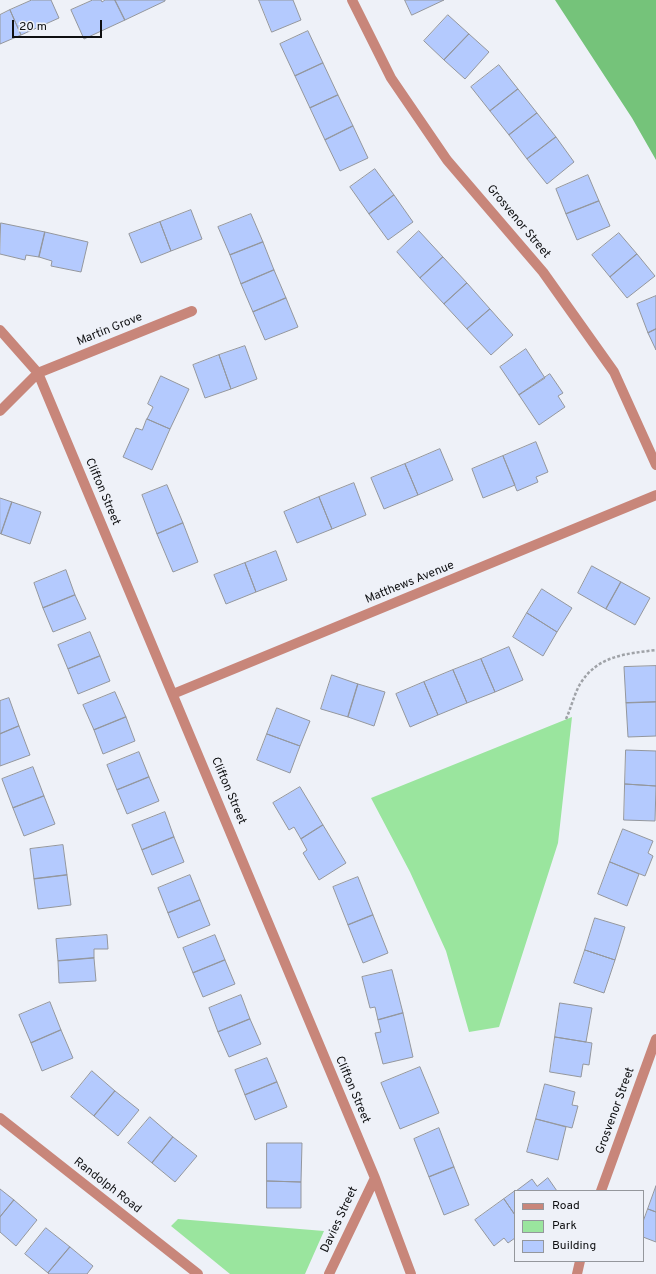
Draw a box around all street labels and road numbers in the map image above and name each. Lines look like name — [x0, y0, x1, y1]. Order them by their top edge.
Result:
street label: Grosvenor Street — [483, 182, 553, 262]
street label: Martin Grove — [75, 310, 145, 350]
street label: Clifton Street — [81, 456, 123, 528]
street label: Matthews Avenue — [364, 559, 456, 607]
street label: Clifton Street — [207, 755, 249, 827]
street label: Clifton Street — [331, 1054, 373, 1126]
street label: Grosvenor Street — [594, 1066, 638, 1156]
street label: Randolph Road — [70, 1155, 144, 1217]
street label: Davies Street — [318, 1185, 362, 1255]

